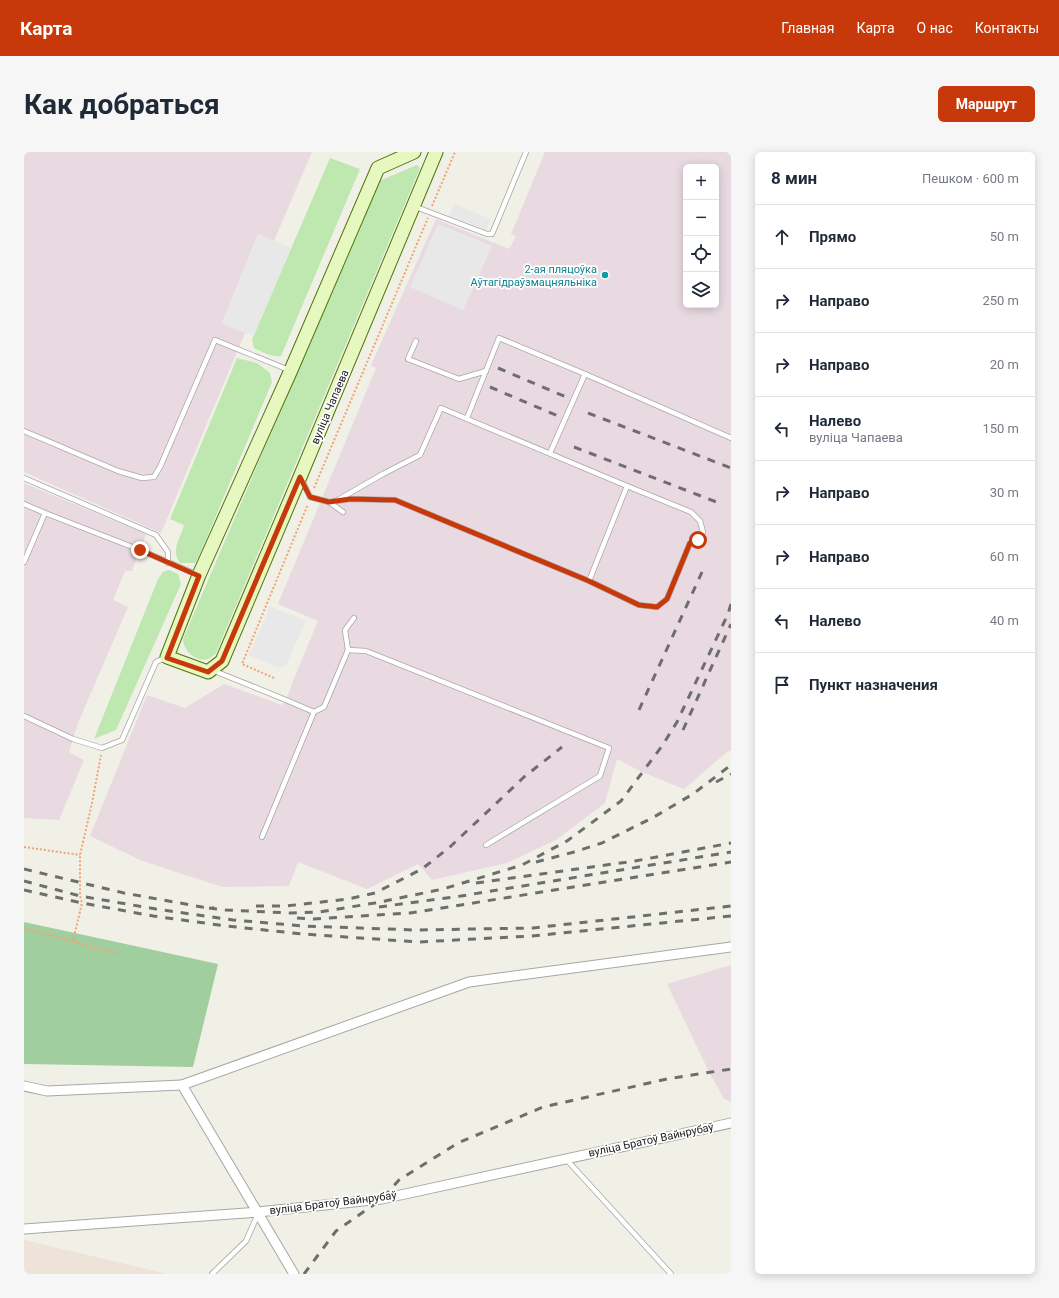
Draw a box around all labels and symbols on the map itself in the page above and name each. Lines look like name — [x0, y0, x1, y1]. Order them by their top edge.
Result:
place label: 2-ая пляцоўка Аўтагідраўзмацняльніка — [471, 263, 597, 289]
marker: 2-ая пляцоўка Аўтагідраўзмацняльніка — [600, 270, 610, 280]
street label: вуліца Чапаева — [308, 368, 352, 446]
route start — [689, 531, 707, 549]
route end — [131, 541, 149, 559]
street label: вуліца Братоў Вайнрубаў — [587, 1120, 716, 1160]
street label: вуліца Братоў Вайнрубаў — [269, 1189, 398, 1217]

